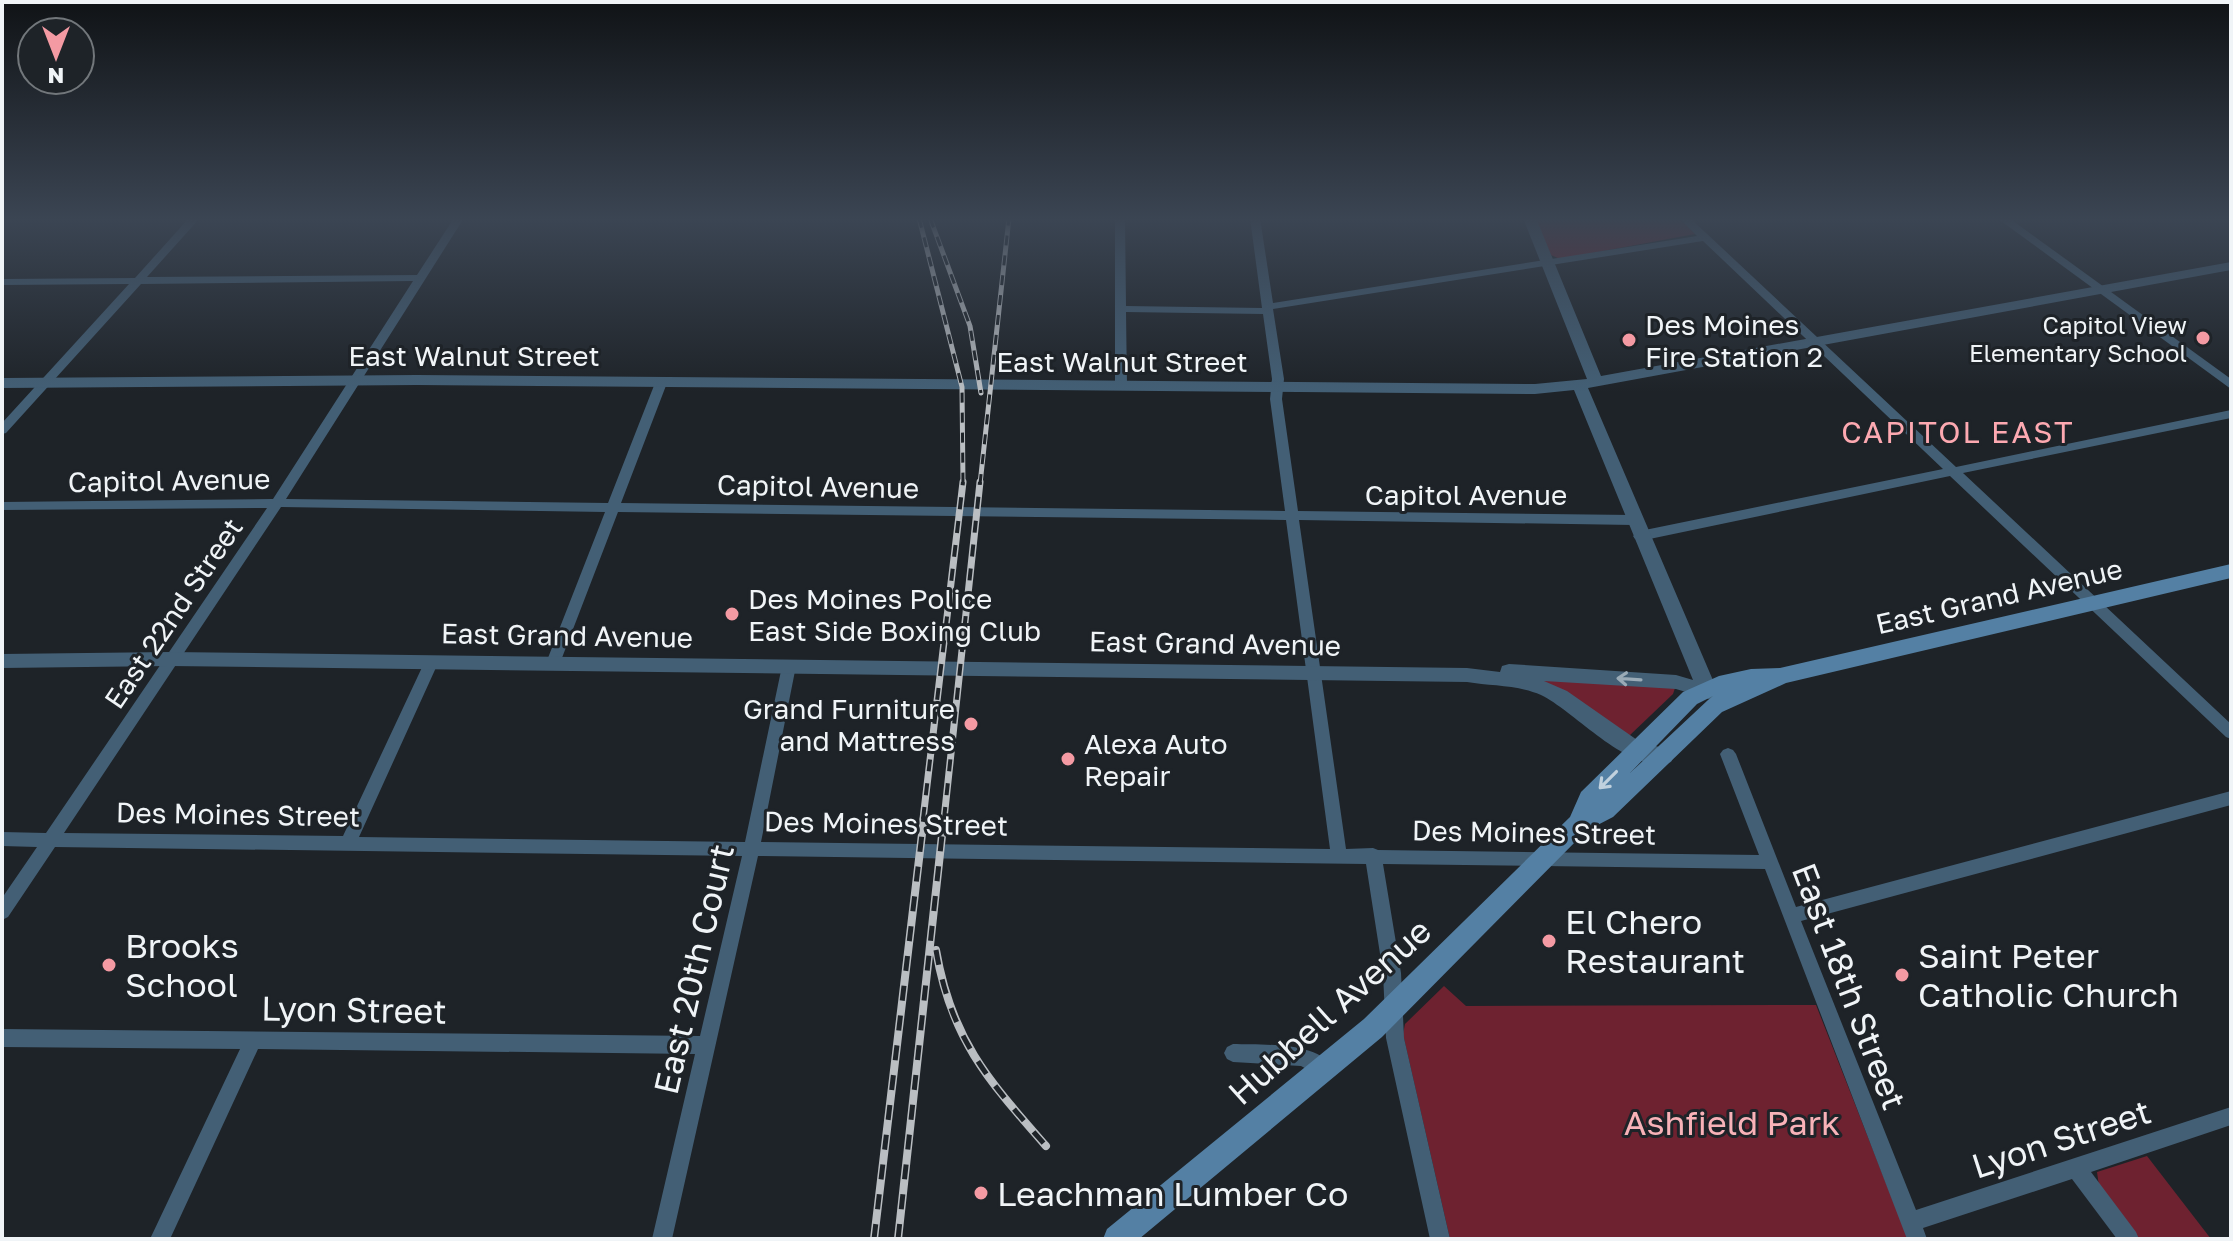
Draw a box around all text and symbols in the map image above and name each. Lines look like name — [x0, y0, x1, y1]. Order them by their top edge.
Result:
north arrow — [16, 16, 96, 96]
text: N — [48, 63, 64, 90]
place label: Des Moines Fire Station 2 — [1645, 308, 1823, 373]
place label: Capitol View Elementary School — [1969, 310, 2187, 367]
marker: Capitol View Elementary School — [2194, 329, 2212, 347]
marker: Des Moines Fire Station 2 — [1620, 331, 1638, 349]
street label: East Walnut Street — [348, 339, 600, 372]
street label: East Walnut Street — [996, 345, 1248, 378]
district label: CAPITOL EAST — [1841, 414, 2075, 450]
street label: Capitol Avenue — [68, 462, 270, 498]
street label: Capitol Avenue — [717, 468, 919, 504]
street label: Capitol Avenue — [1365, 478, 1567, 511]
street label: East 22nd Street — [97, 512, 249, 714]
street label: East Grand Avenue — [1872, 552, 2126, 640]
place label: Des Moines Police East Side Boxing Club — [748, 582, 1041, 647]
marker: Des Moines Police East Side Boxing Club — [723, 605, 741, 623]
street label: East Grand Avenue — [441, 616, 693, 654]
street label: East Grand Avenue — [1089, 624, 1341, 662]
one-way arrow — [1616, 671, 1643, 686]
place label: Grand Furniture and Mattress — [743, 692, 955, 757]
marker: Grand Furniture and Mattress — [962, 715, 980, 733]
place label: Alexa Auto Repair — [1084, 727, 1228, 792]
marker: Alexa Auto Repair — [1059, 750, 1077, 768]
one-way arrow — [1599, 770, 1618, 789]
street label: Des Moines Street — [116, 795, 360, 833]
street label: Des Moines Street — [764, 804, 1008, 842]
street label: Des Moines Street — [1412, 813, 1656, 851]
street label: East 20th Court — [645, 840, 741, 1098]
street label: East 18th Street — [1785, 857, 1915, 1115]
place label: El Chero Restaurant — [1565, 901, 1745, 980]
street label: Hubbell Avenue — [1220, 910, 1438, 1112]
place label: Brooks School — [125, 925, 239, 1004]
marker: El Chero Restaurant — [1540, 932, 1558, 950]
place label: Saint Peter Catholic Church — [1918, 935, 2179, 1014]
marker: Brooks School — [100, 956, 118, 974]
marker: Saint Peter Catholic Church — [1893, 966, 1911, 984]
street label: Lyon Street — [261, 987, 447, 1031]
street label: Lyon Street — [1967, 1090, 2155, 1186]
park label: Ashfield Park — [1624, 1102, 1840, 1142]
place label: Leachman Lumber Co — [997, 1173, 1348, 1213]
marker: Leachman Lumber Co — [972, 1184, 990, 1202]

